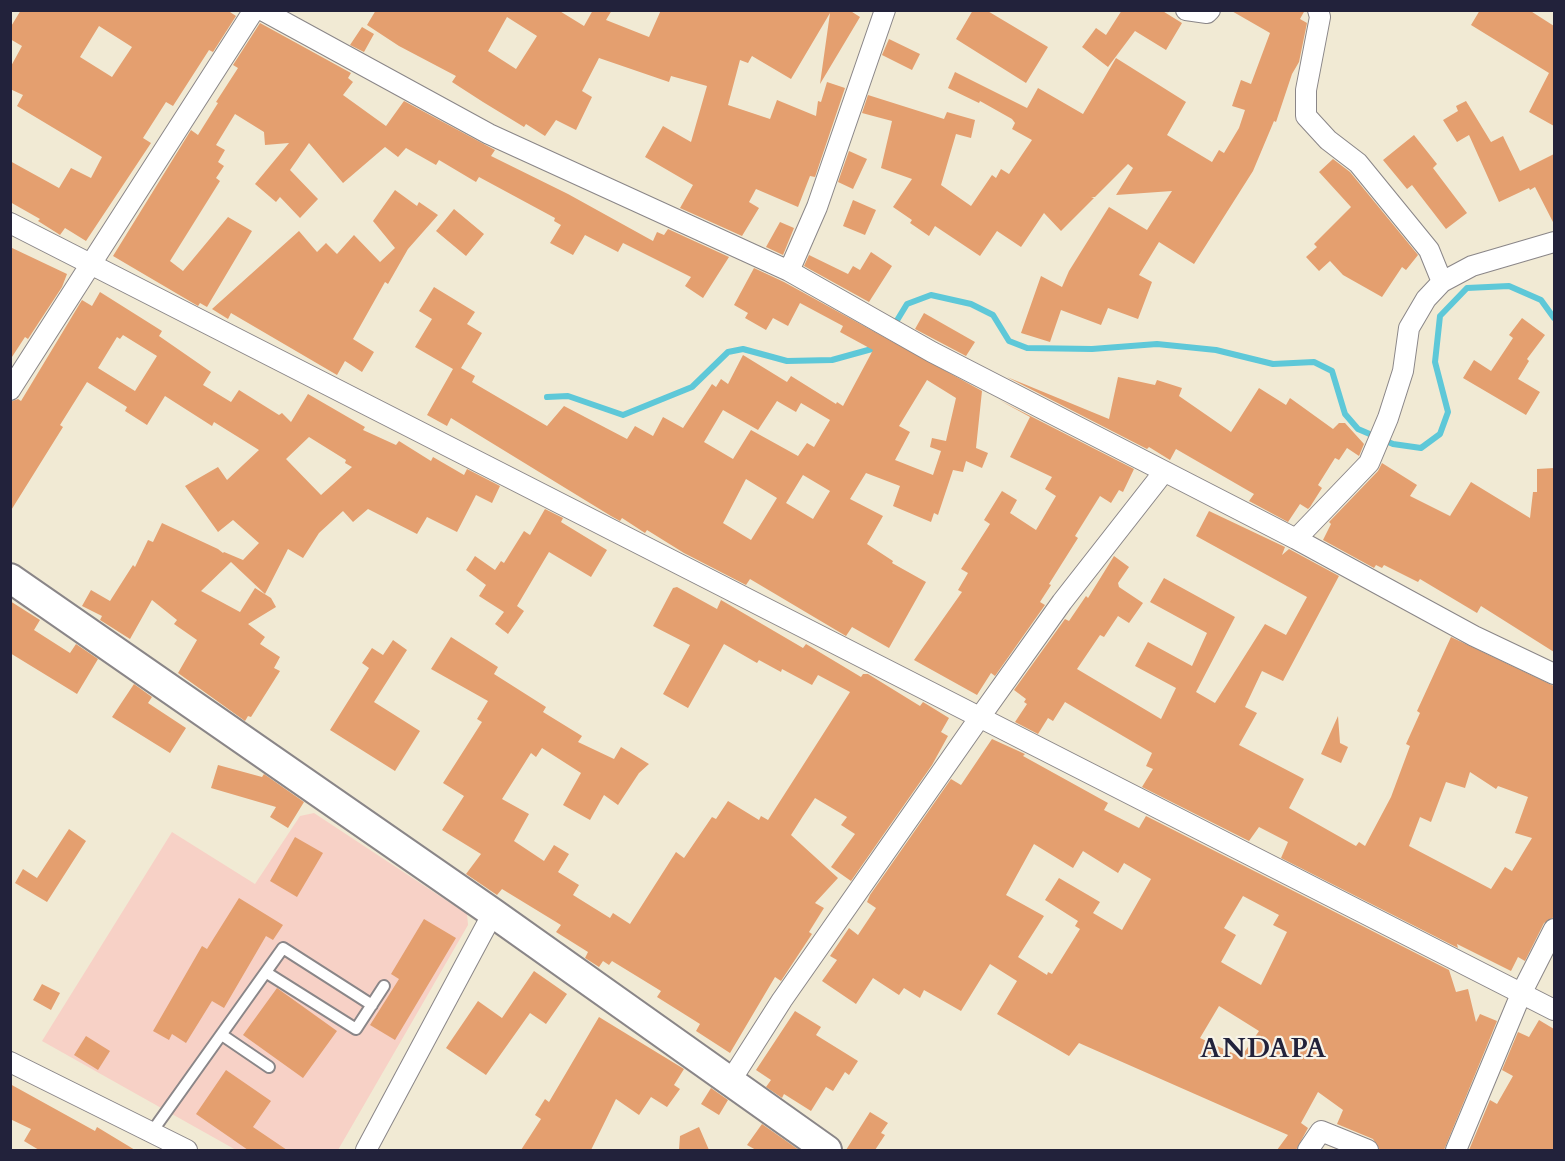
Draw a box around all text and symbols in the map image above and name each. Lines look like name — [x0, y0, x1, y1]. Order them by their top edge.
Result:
district label: ANDAPA — [1200, 1035, 1328, 1067]

